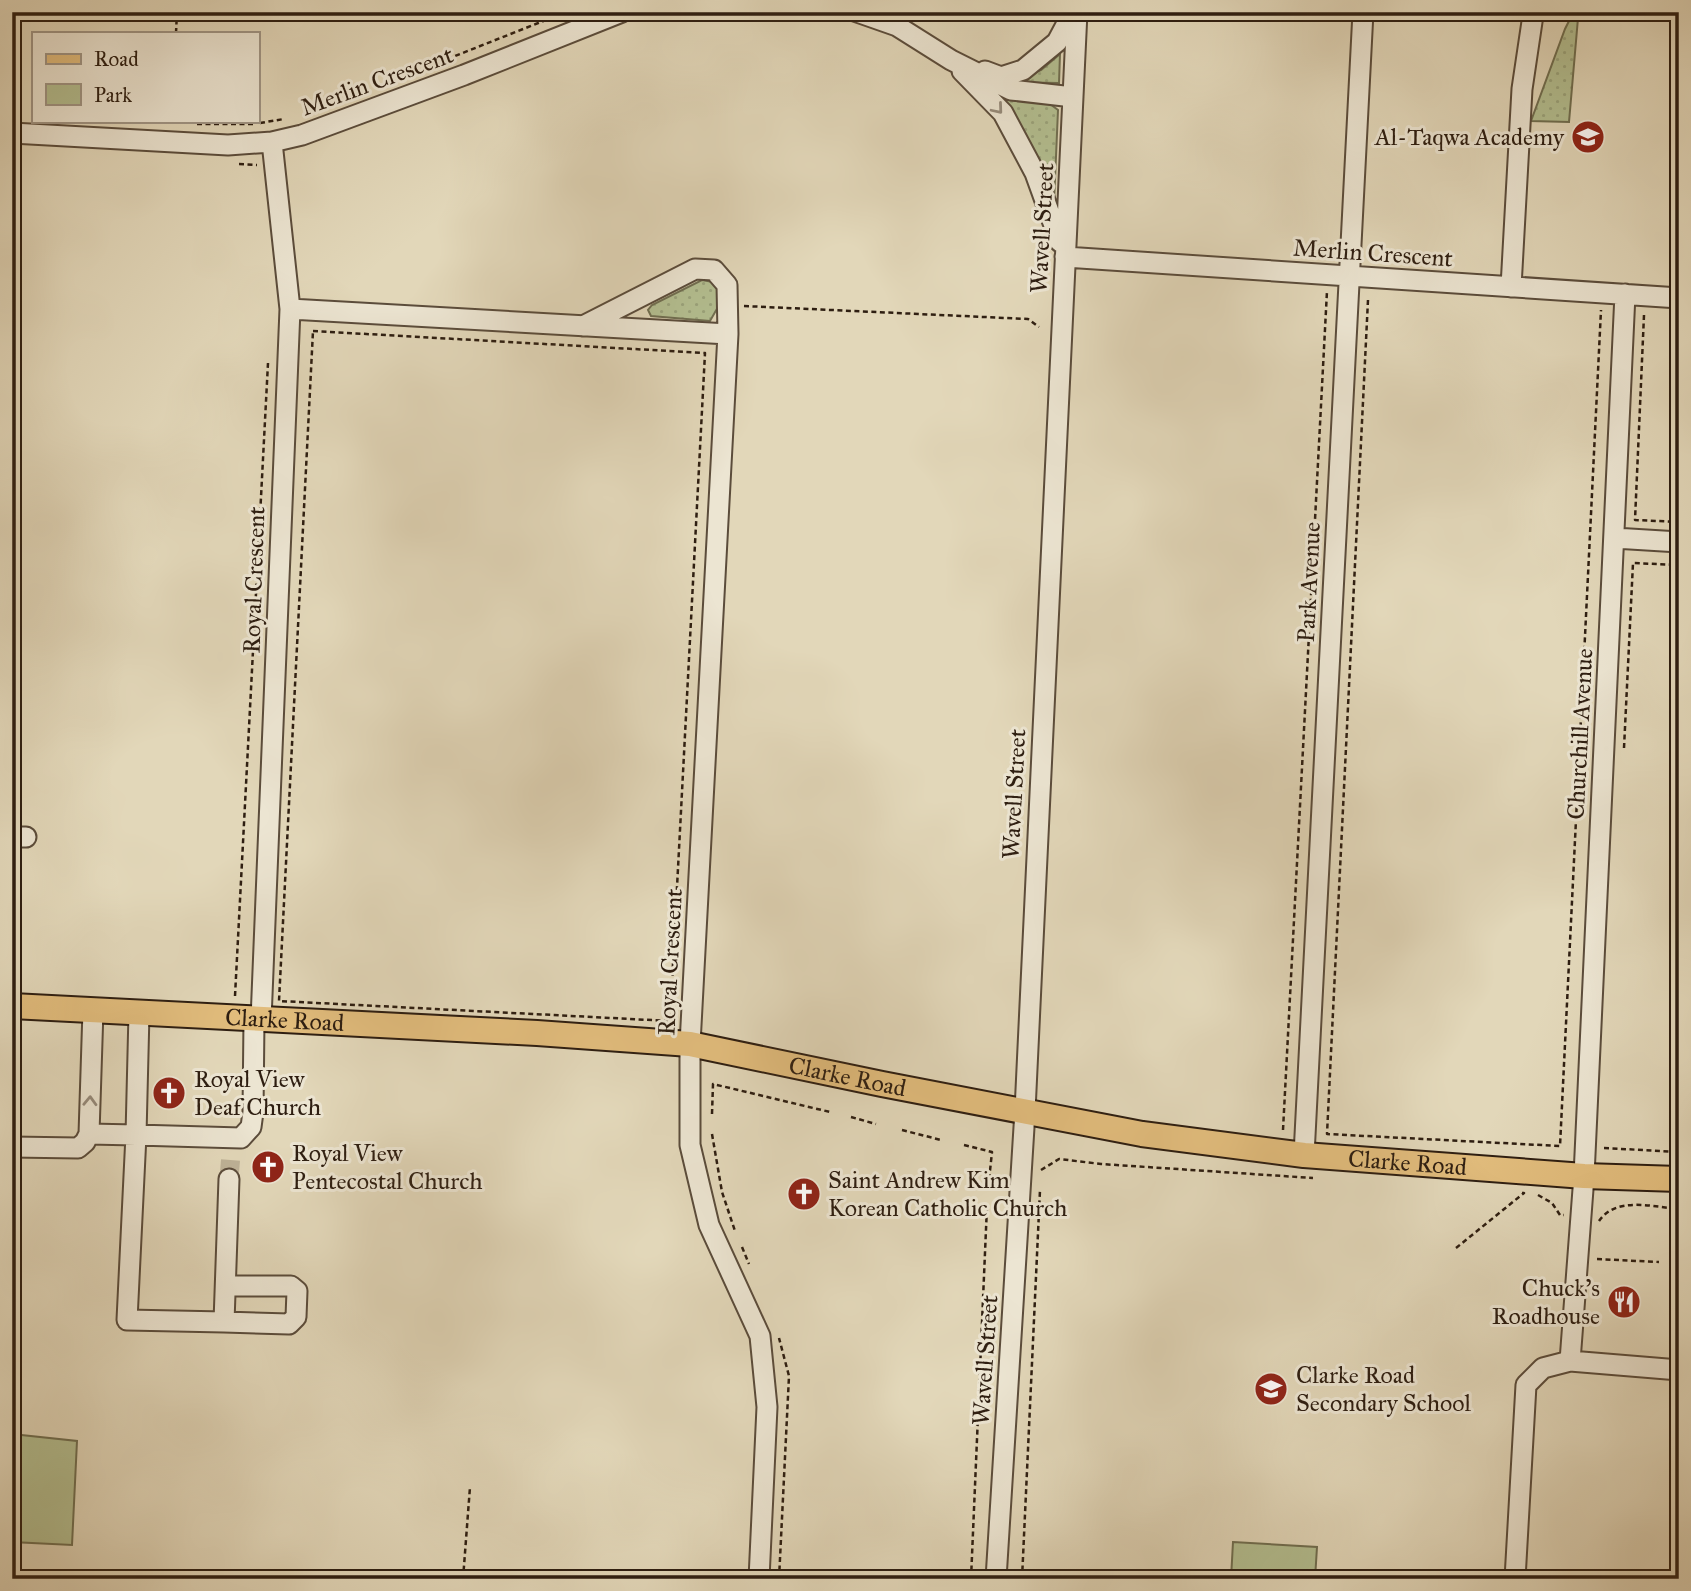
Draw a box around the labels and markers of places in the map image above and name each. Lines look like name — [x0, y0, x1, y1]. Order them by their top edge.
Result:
school or university icon: Al-Taqwa Academy — [1569, 118, 1607, 156]
place label: Al-Taqwa Academy — [1374, 122, 1565, 152]
place label: Royal View Deaf Church — [194, 1064, 321, 1122]
church icon: Royal View Deaf Church — [150, 1074, 188, 1112]
place label: Royal View Pentecostal Church — [292, 1138, 483, 1196]
church icon: Royal View Pentecostal Church — [249, 1148, 287, 1186]
place label: Saint Andrew Kim Korean Catholic Church — [828, 1165, 1067, 1223]
church icon: Saint Andrew Kim Korean Catholic Church — [785, 1175, 823, 1213]
place label: Chuck's Roadhouse — [1492, 1273, 1600, 1331]
restaurant icon: Chuck's Roadhouse — [1605, 1283, 1643, 1321]
place label: Clarke Road Secondary School — [1296, 1360, 1471, 1418]
school or university icon: Clarke Road Secondary School — [1252, 1370, 1290, 1408]

